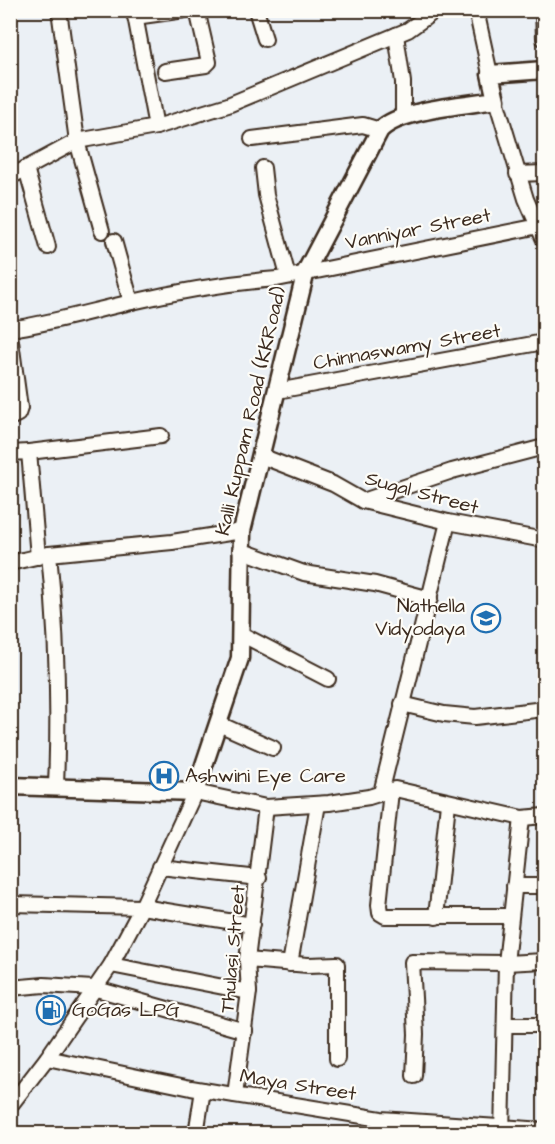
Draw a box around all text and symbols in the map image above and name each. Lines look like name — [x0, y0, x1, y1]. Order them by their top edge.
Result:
street label: Vanniyar Street — [343, 201, 493, 258]
street label: Kalli Kuppam Road (KKRoad) — [209, 284, 293, 538]
street label: Chinnaswamy Street — [311, 317, 503, 378]
street label: Sugal Street — [362, 464, 482, 523]
place label: Nathella Vidyodaya — [375, 592, 465, 644]
school or university icon: Nathella Vidyodaya — [470, 602, 502, 634]
hospital icon: Ashwini Eye Care — [148, 760, 180, 792]
place label: Ashwini Eye Care — [185, 762, 346, 791]
street label: Thulasi Street — [213, 884, 253, 1014]
fuel station icon: GoGas LPG — [35, 994, 67, 1026]
place label: GoGas LPG — [72, 996, 180, 1024]
street label: Maya Street — [238, 1062, 358, 1109]

